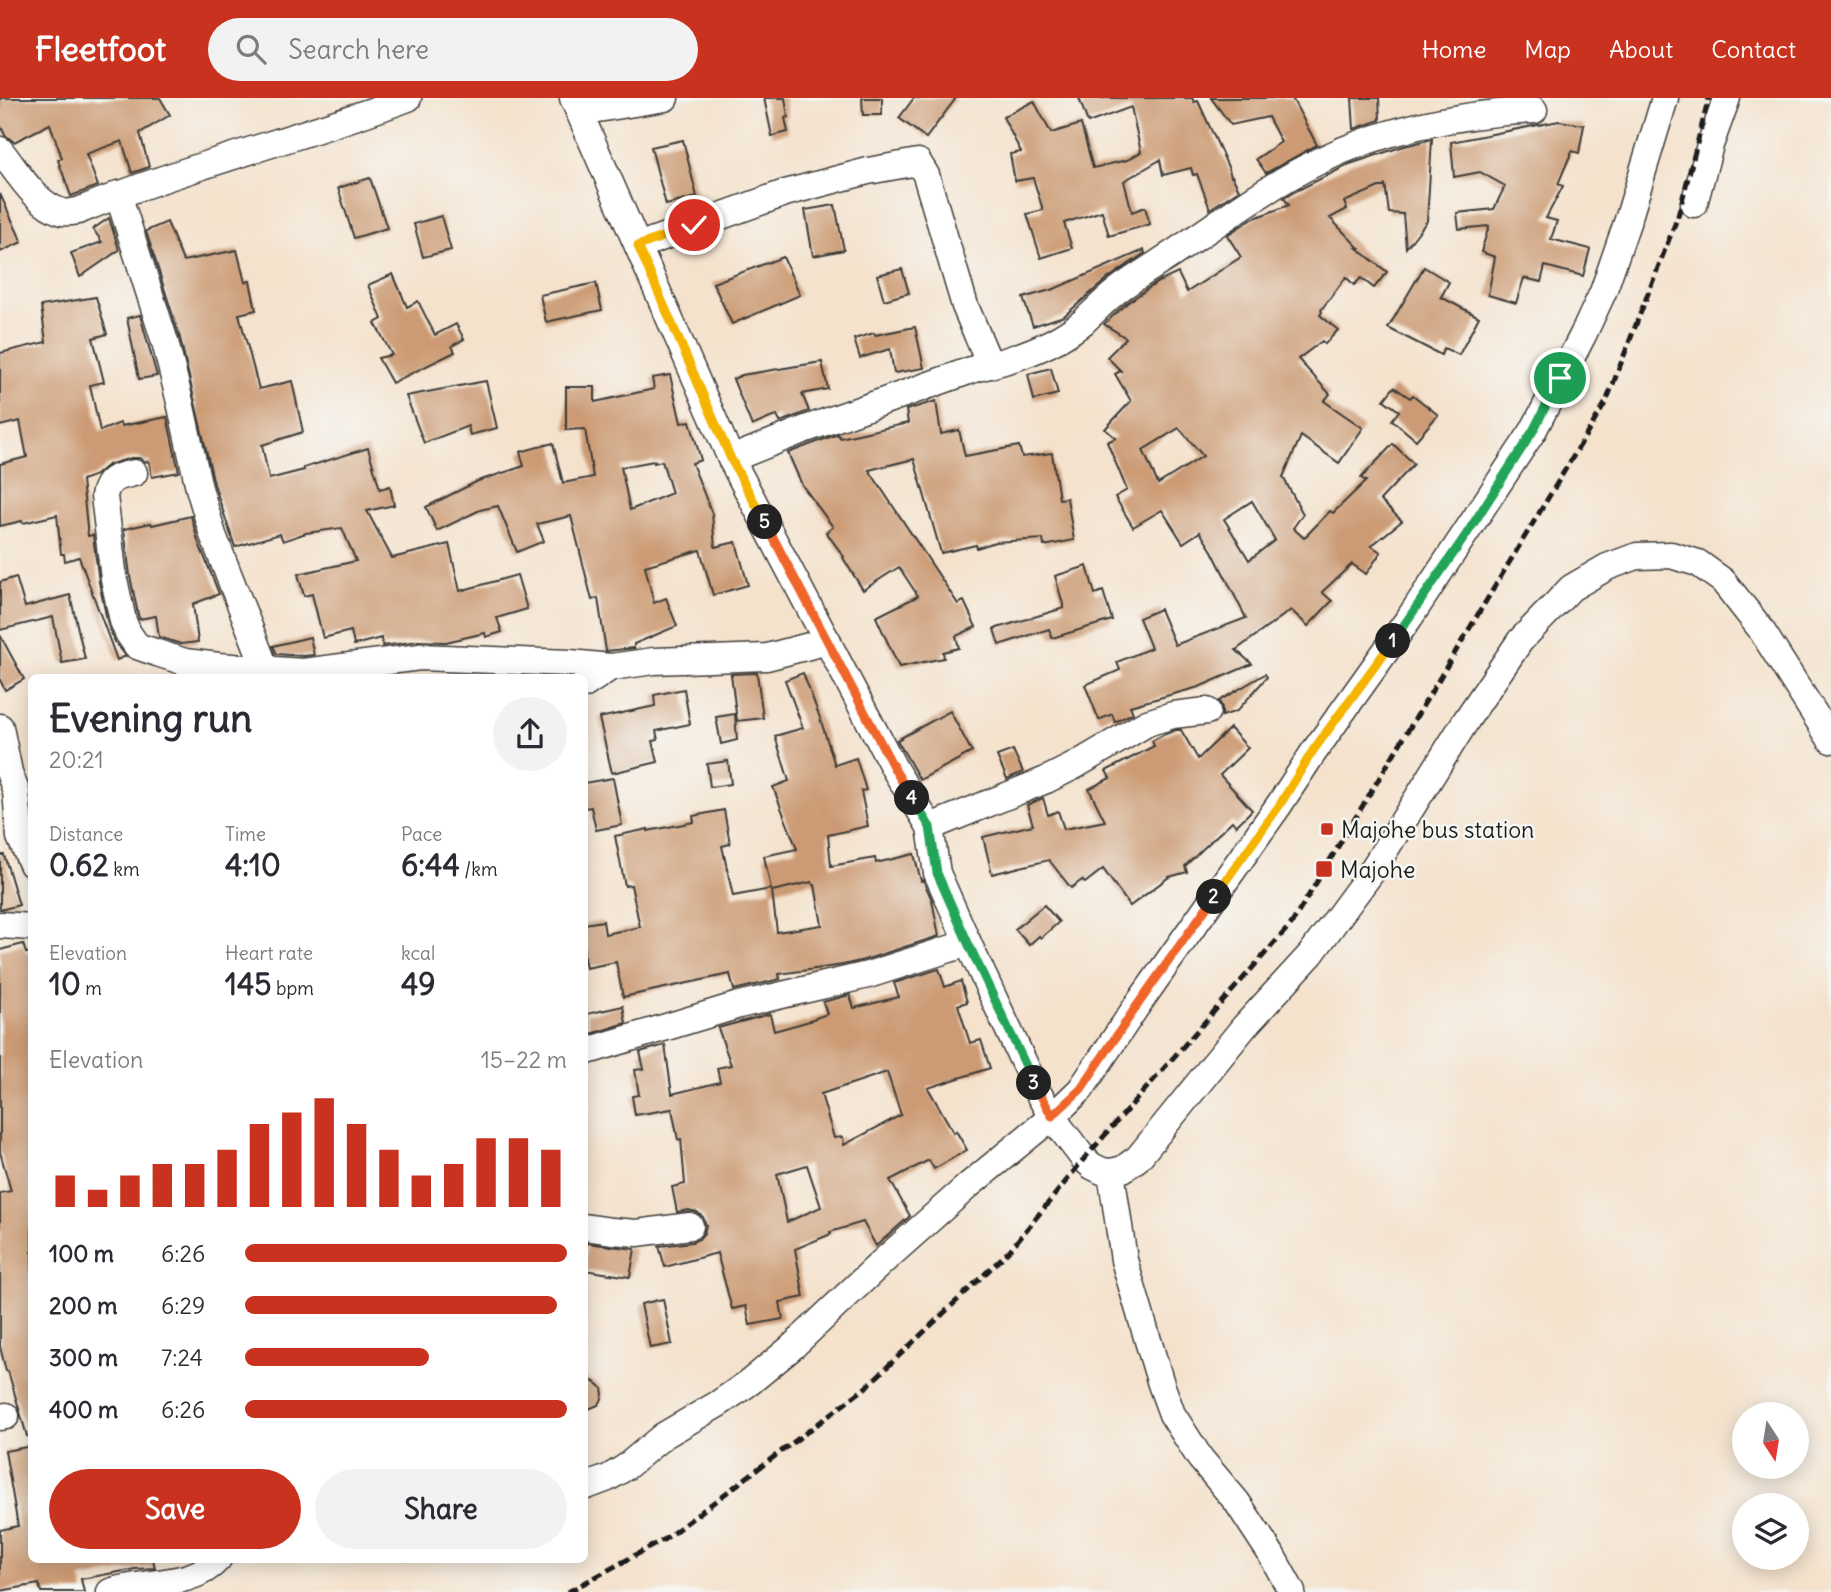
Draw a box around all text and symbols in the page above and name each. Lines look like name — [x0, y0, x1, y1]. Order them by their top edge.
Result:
search box — [208, 18, 698, 81]
text: Fleetfoot — [35, 28, 166, 70]
icon: search — [232, 30, 270, 68]
text: Search here — [288, 33, 429, 66]
text: Home — [1422, 34, 1486, 64]
text: Map — [1524, 34, 1571, 64]
text: About — [1609, 34, 1673, 64]
text: Contact — [1711, 34, 1796, 64]
pin — [664, 195, 724, 255]
icon: check — [675, 206, 713, 244]
pin — [1530, 348, 1590, 408]
icon: arrive — [1541, 359, 1579, 397]
pin: 5 — [748, 504, 782, 540]
text: 5 — [759, 509, 770, 533]
pin: 1 — [1376, 624, 1410, 658]
text: 1 — [1389, 628, 1396, 652]
text: Evening run — [49, 695, 252, 742]
button: share — [493, 697, 567, 771]
text: 20:21 — [49, 745, 104, 774]
pin: 4 — [894, 780, 930, 816]
text: 4 — [906, 785, 917, 809]
place label: Majohe bus station — [1341, 815, 1534, 844]
marker: Majohe bus station — [1319, 821, 1335, 837]
text: Distance — [49, 822, 123, 846]
text: Time — [225, 822, 266, 846]
text: Pace — [401, 822, 442, 846]
text: 0.62 — [49, 846, 109, 884]
text: 4:10 — [225, 846, 281, 884]
text: 6:44 — [401, 846, 460, 884]
place label: Majohe — [1340, 855, 1415, 884]
text: km — [109, 857, 140, 881]
text: /km — [460, 857, 498, 881]
marker: Majohe — [1314, 859, 1334, 879]
pin: 2 — [1196, 880, 1232, 914]
text: 2 — [1208, 884, 1219, 908]
text: Elevation — [49, 941, 127, 965]
text: Heart rate — [225, 941, 313, 965]
text: kcal — [401, 941, 435, 965]
text: 10 — [49, 965, 81, 1003]
text: 145 — [225, 965, 272, 1003]
text: 49 — [401, 965, 436, 1003]
text: m — [81, 976, 102, 1000]
text: bpm — [272, 976, 314, 1000]
text: Elevation — [49, 1045, 143, 1074]
text: 15–22 m — [481, 1045, 567, 1074]
pin: 3 — [1016, 1066, 1052, 1100]
text: 3 — [1028, 1070, 1039, 1094]
text: 100 m — [49, 1239, 114, 1268]
text: 6:26 — [161, 1239, 205, 1268]
text: 200 m — [49, 1291, 118, 1320]
text: 6:29 — [161, 1291, 205, 1320]
text: 300 m — [49, 1343, 118, 1372]
text: 7:24 — [161, 1343, 203, 1372]
text: 400 m — [49, 1395, 118, 1424]
text: 6:26 — [161, 1395, 205, 1424]
north arrow — [1732, 1402, 1810, 1479]
map controls — [1732, 1402, 1809, 1570]
button: Save — [49, 1469, 301, 1549]
button: Share — [315, 1469, 567, 1549]
button: layers — [1732, 1493, 1809, 1570]

